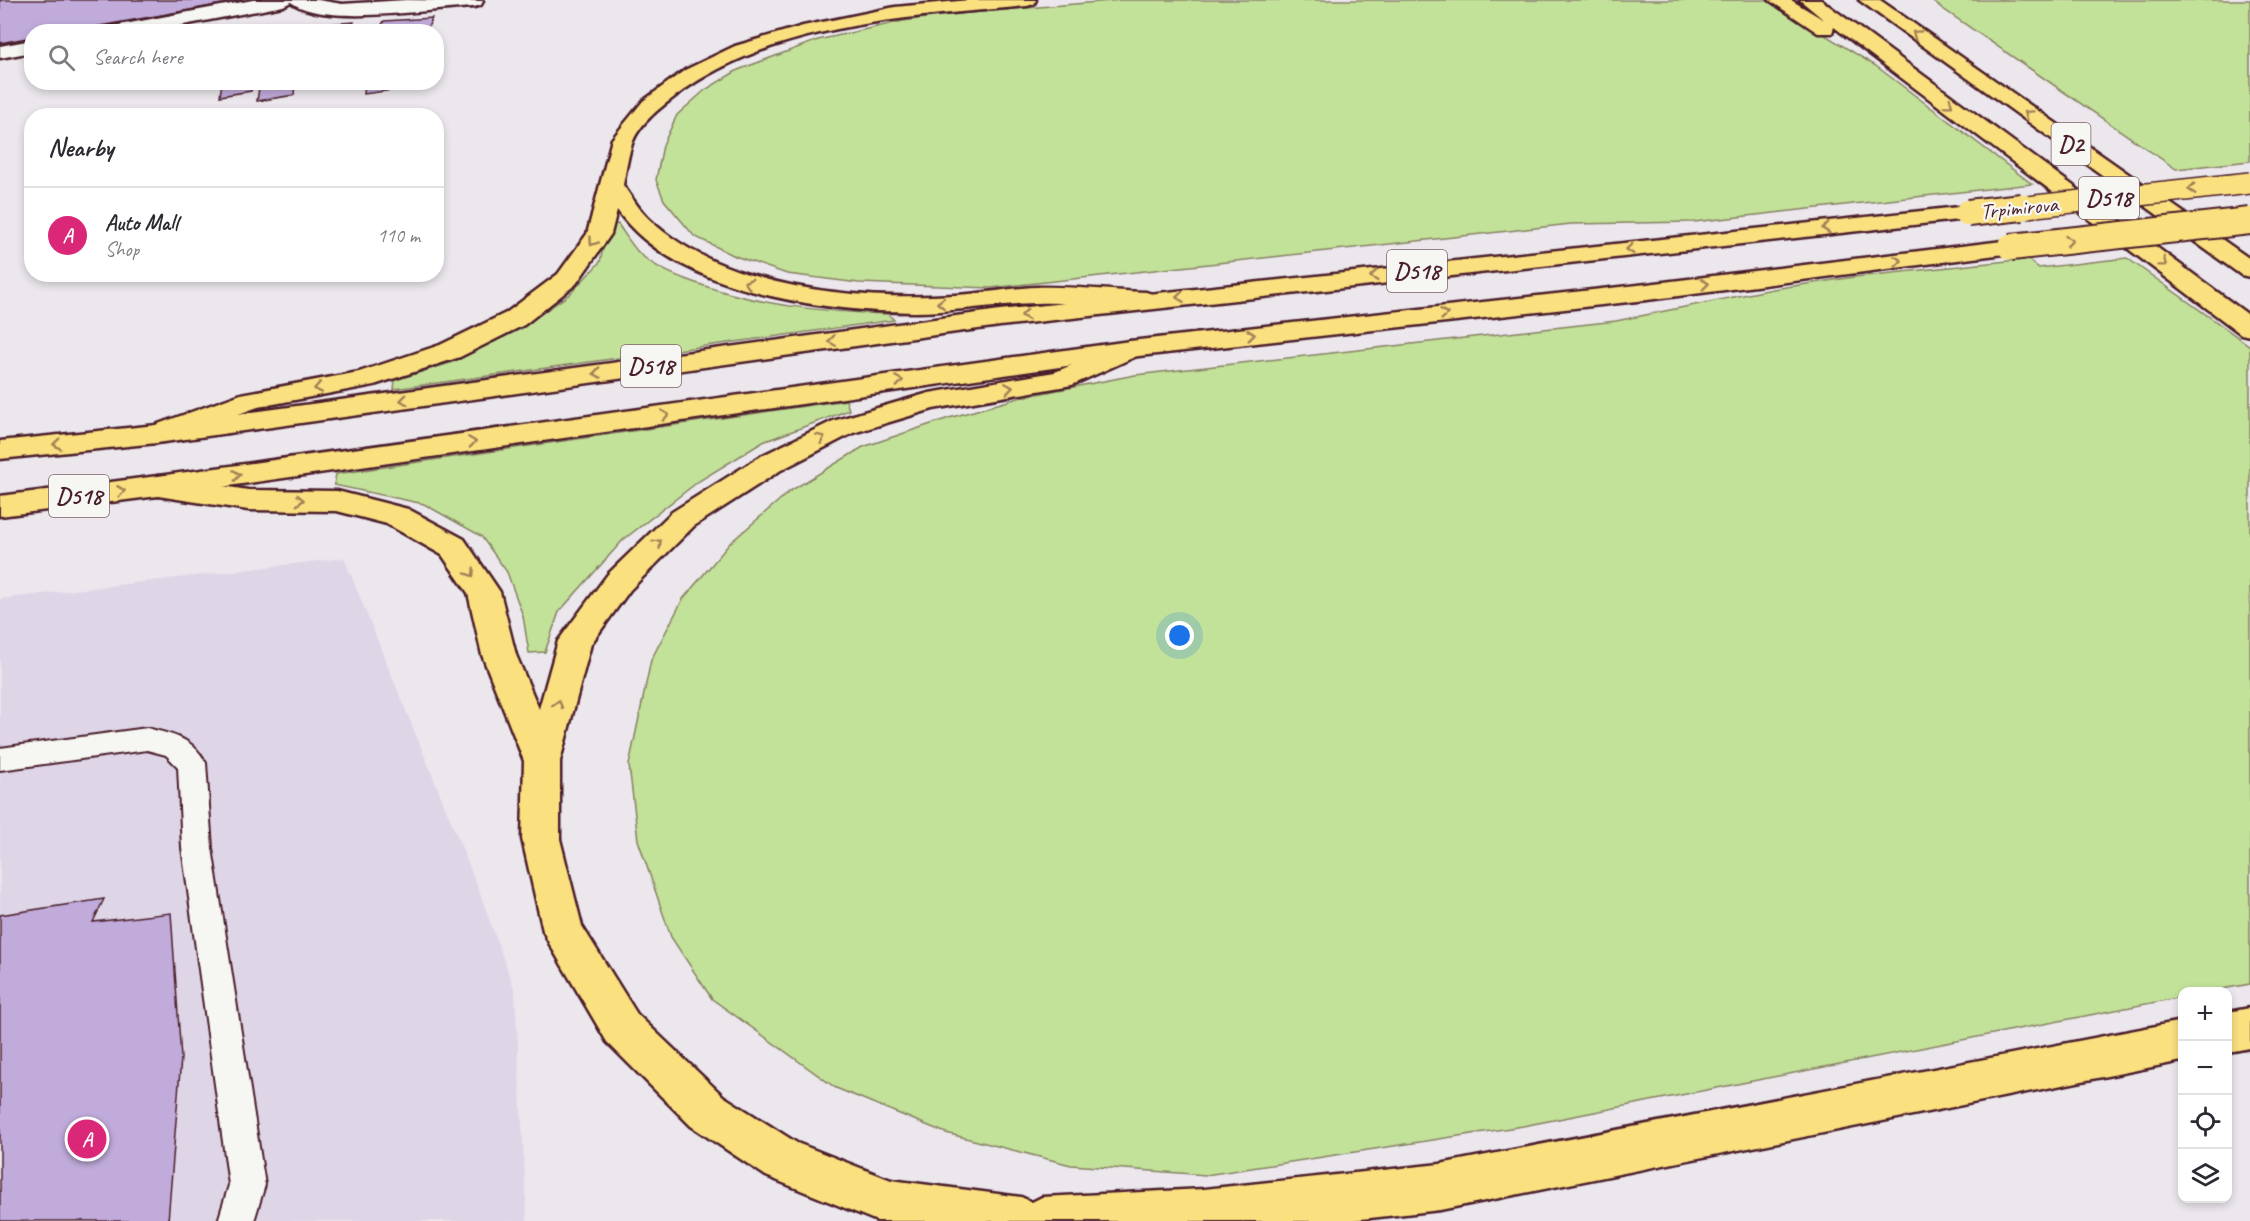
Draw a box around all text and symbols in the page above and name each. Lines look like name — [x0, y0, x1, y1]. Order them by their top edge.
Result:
search box — [24, 24, 444, 90]
one-way arrow — [1911, 30, 1922, 41]
icon: search — [45, 41, 78, 74]
text: Search here — [93, 43, 183, 71]
one-way arrow — [1943, 97, 1954, 108]
one-way arrow — [2024, 110, 2035, 121]
road number: D2 — [2052, 123, 2090, 165]
text: Nearby — [48, 131, 113, 164]
road number: D518 — [2079, 177, 2139, 219]
one-way arrow — [2187, 182, 2196, 195]
street label: Trpimirova — [1979, 190, 2061, 226]
text: Auto Mall — [105, 209, 178, 237]
one-way arrow — [1822, 221, 1831, 234]
text: A — [62, 223, 73, 248]
text: 110 m — [377, 223, 420, 248]
one-way arrow — [589, 235, 600, 246]
one-way arrow — [2065, 235, 2074, 247]
text: Shop — [105, 237, 139, 262]
one-way arrow — [1626, 242, 1635, 254]
road number: D518 — [1387, 250, 1447, 292]
one-way arrow — [1894, 255, 1903, 267]
one-way arrow — [2156, 256, 2167, 267]
one-way arrow — [1369, 269, 1378, 282]
one-way arrow — [743, 277, 753, 290]
one-way arrow — [1700, 279, 1709, 291]
one-way arrow — [1175, 290, 1184, 303]
one-way arrow — [937, 297, 946, 309]
one-way arrow — [1021, 308, 1030, 320]
one-way arrow — [1440, 308, 1449, 321]
one-way arrow — [1246, 330, 1255, 342]
one-way arrow — [828, 334, 837, 346]
road number: D518 — [621, 345, 681, 387]
one-way arrow — [593, 367, 602, 379]
one-way arrow — [895, 376, 904, 388]
one-way arrow — [313, 381, 323, 394]
one-way arrow — [1004, 382, 1014, 395]
one-way arrow — [400, 393, 409, 405]
one-way arrow — [660, 409, 669, 421]
one-way arrow — [815, 433, 826, 445]
one-way arrow — [467, 436, 476, 449]
one-way arrow — [52, 437, 61, 450]
one-way arrow — [232, 470, 242, 482]
road number: D518 — [49, 475, 109, 517]
one-way arrow — [116, 485, 125, 498]
one-way arrow — [295, 494, 304, 507]
one-way arrow — [651, 539, 662, 550]
one-way arrow — [464, 566, 475, 577]
your location — [1165, 621, 1194, 650]
one-way arrow — [550, 699, 563, 709]
map controls — [2178, 987, 2232, 1203]
button: + — [2178, 987, 2232, 1041]
button: − — [2178, 1041, 2232, 1095]
button: locate — [2178, 1095, 2232, 1149]
pin: A — [68, 1116, 106, 1162]
button: layers — [2178, 1149, 2232, 1203]

